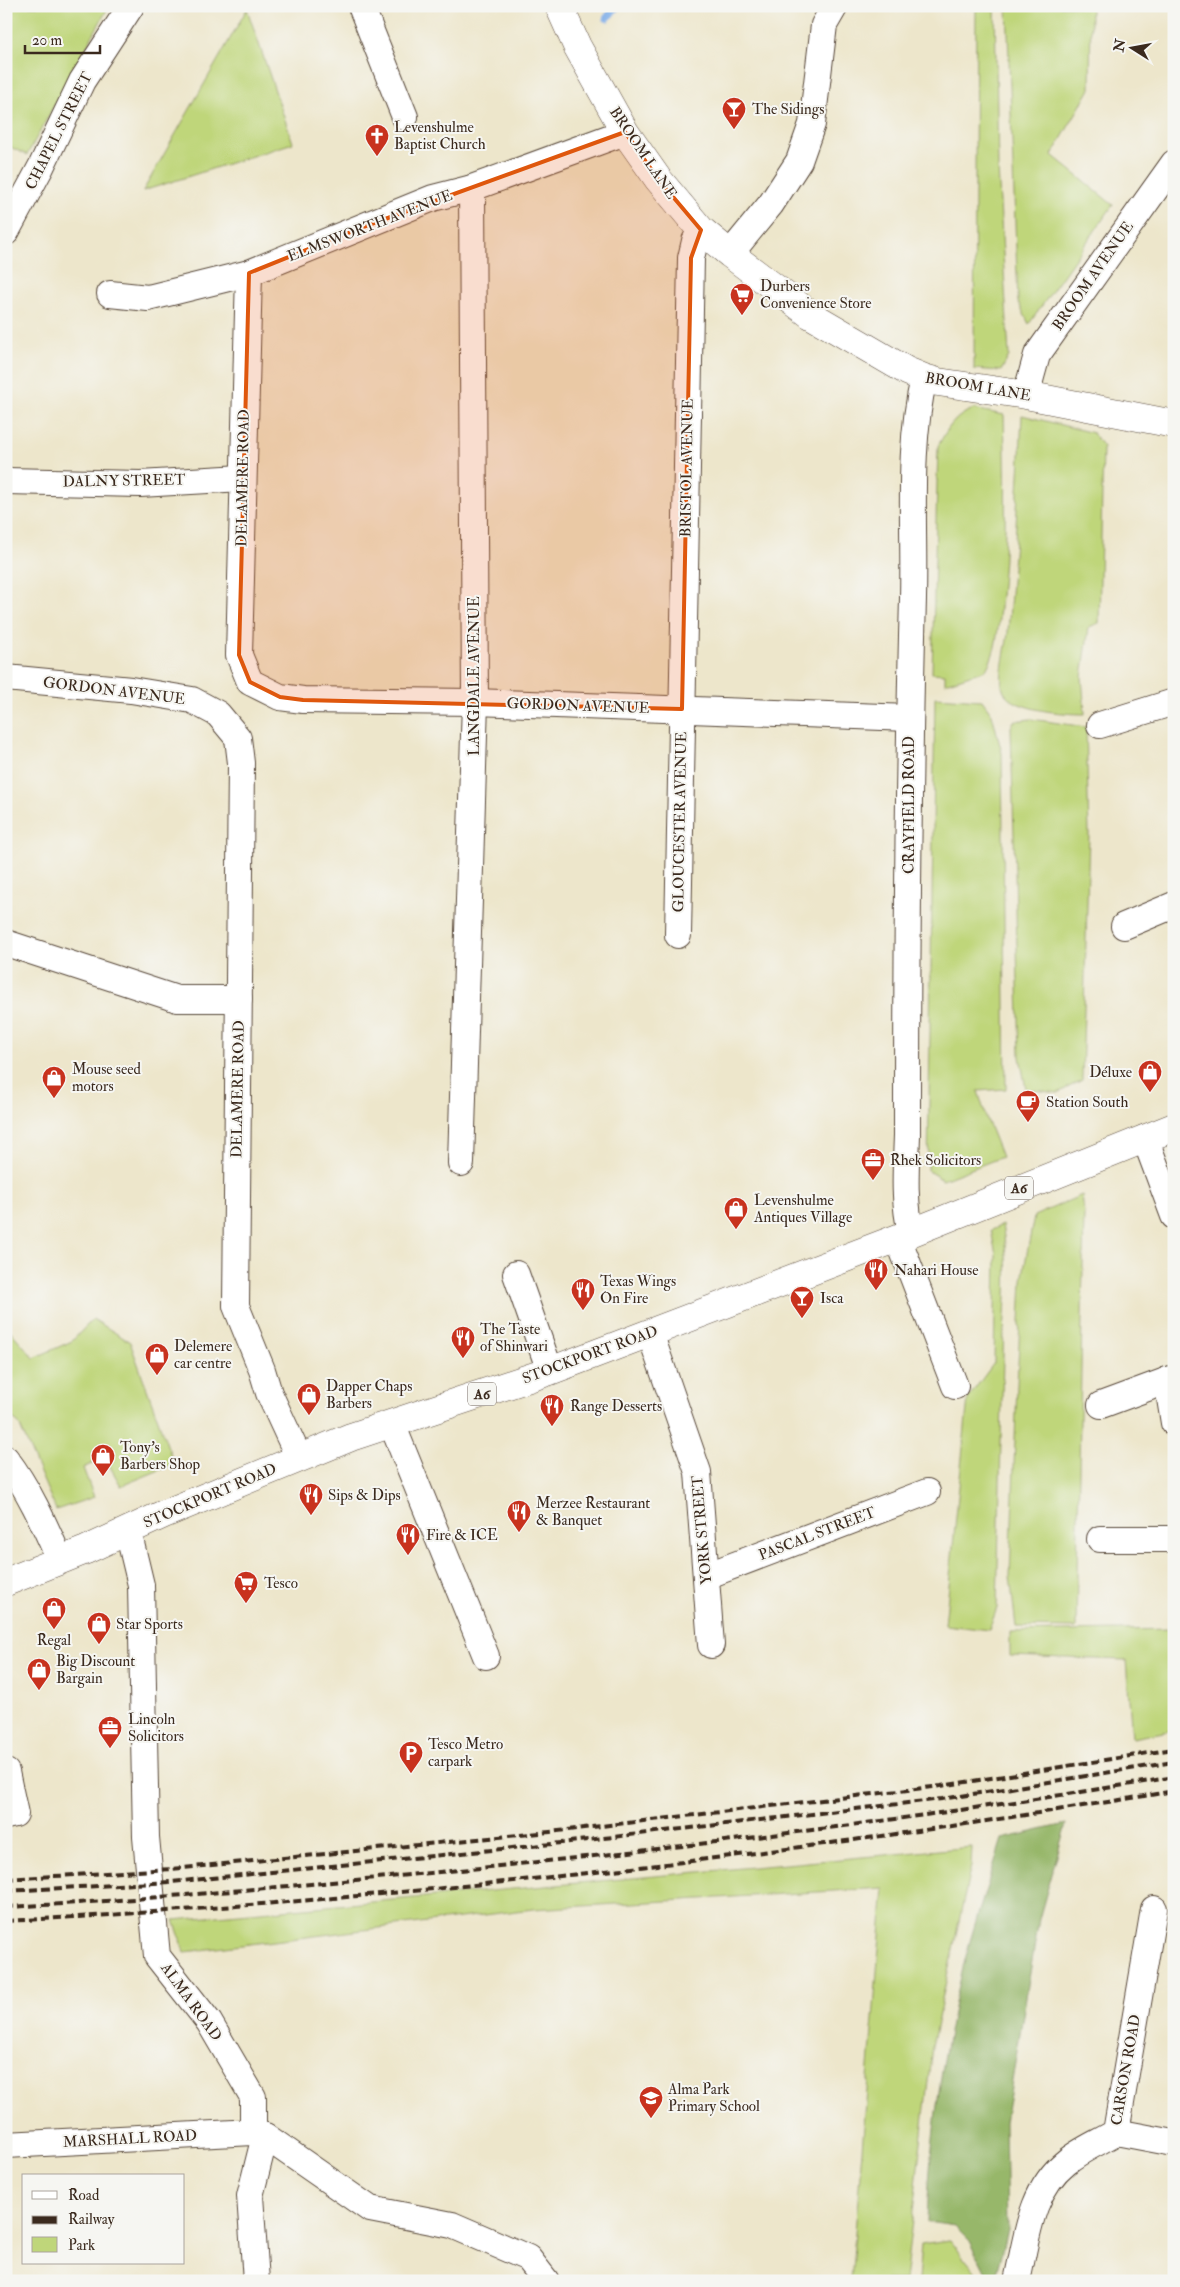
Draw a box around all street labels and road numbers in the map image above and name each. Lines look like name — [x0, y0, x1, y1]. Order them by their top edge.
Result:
street label: CHAPEL STREET — [21, 69, 97, 193]
street label: BROOM LANE — [605, 103, 681, 203]
street label: ELMSWORTH AVENUE — [285, 186, 455, 266]
street label: BROOM AVENUE — [1048, 218, 1138, 334]
street label: BROOM LANE — [924, 368, 1033, 406]
street label: BRISTOL AVENUE — [676, 398, 698, 538]
street label: DELAMERE ROAD — [232, 409, 254, 547]
street label: DALNY STREET — [63, 470, 185, 492]
street label: LANGDALE AVENUE — [465, 596, 484, 756]
street label: GORDON AVENUE — [42, 673, 186, 709]
street label: GORDON AVENUE — [506, 694, 650, 718]
street label: GLOUCESTER AVENUE — [669, 731, 691, 913]
street label: CRAYFIELD ROAD — [900, 736, 919, 874]
street label: DELAMERE ROAD — [227, 1020, 249, 1158]
road number: A6 — [1005, 1176, 1033, 1200]
street label: STOCKPORT ROAD — [520, 1322, 660, 1388]
road number: A6 — [468, 1382, 496, 1406]
street label: STOCKPORT ROAD — [141, 1459, 279, 1533]
street label: YORK STREET — [688, 1475, 716, 1585]
street label: PASCAL STREET — [756, 1503, 878, 1565]
street label: ALMA ROAD — [156, 1958, 226, 2045]
street label: CARSON ROAD — [1107, 2013, 1145, 2127]
street label: MARSHALL ROAD — [63, 2126, 197, 2152]

